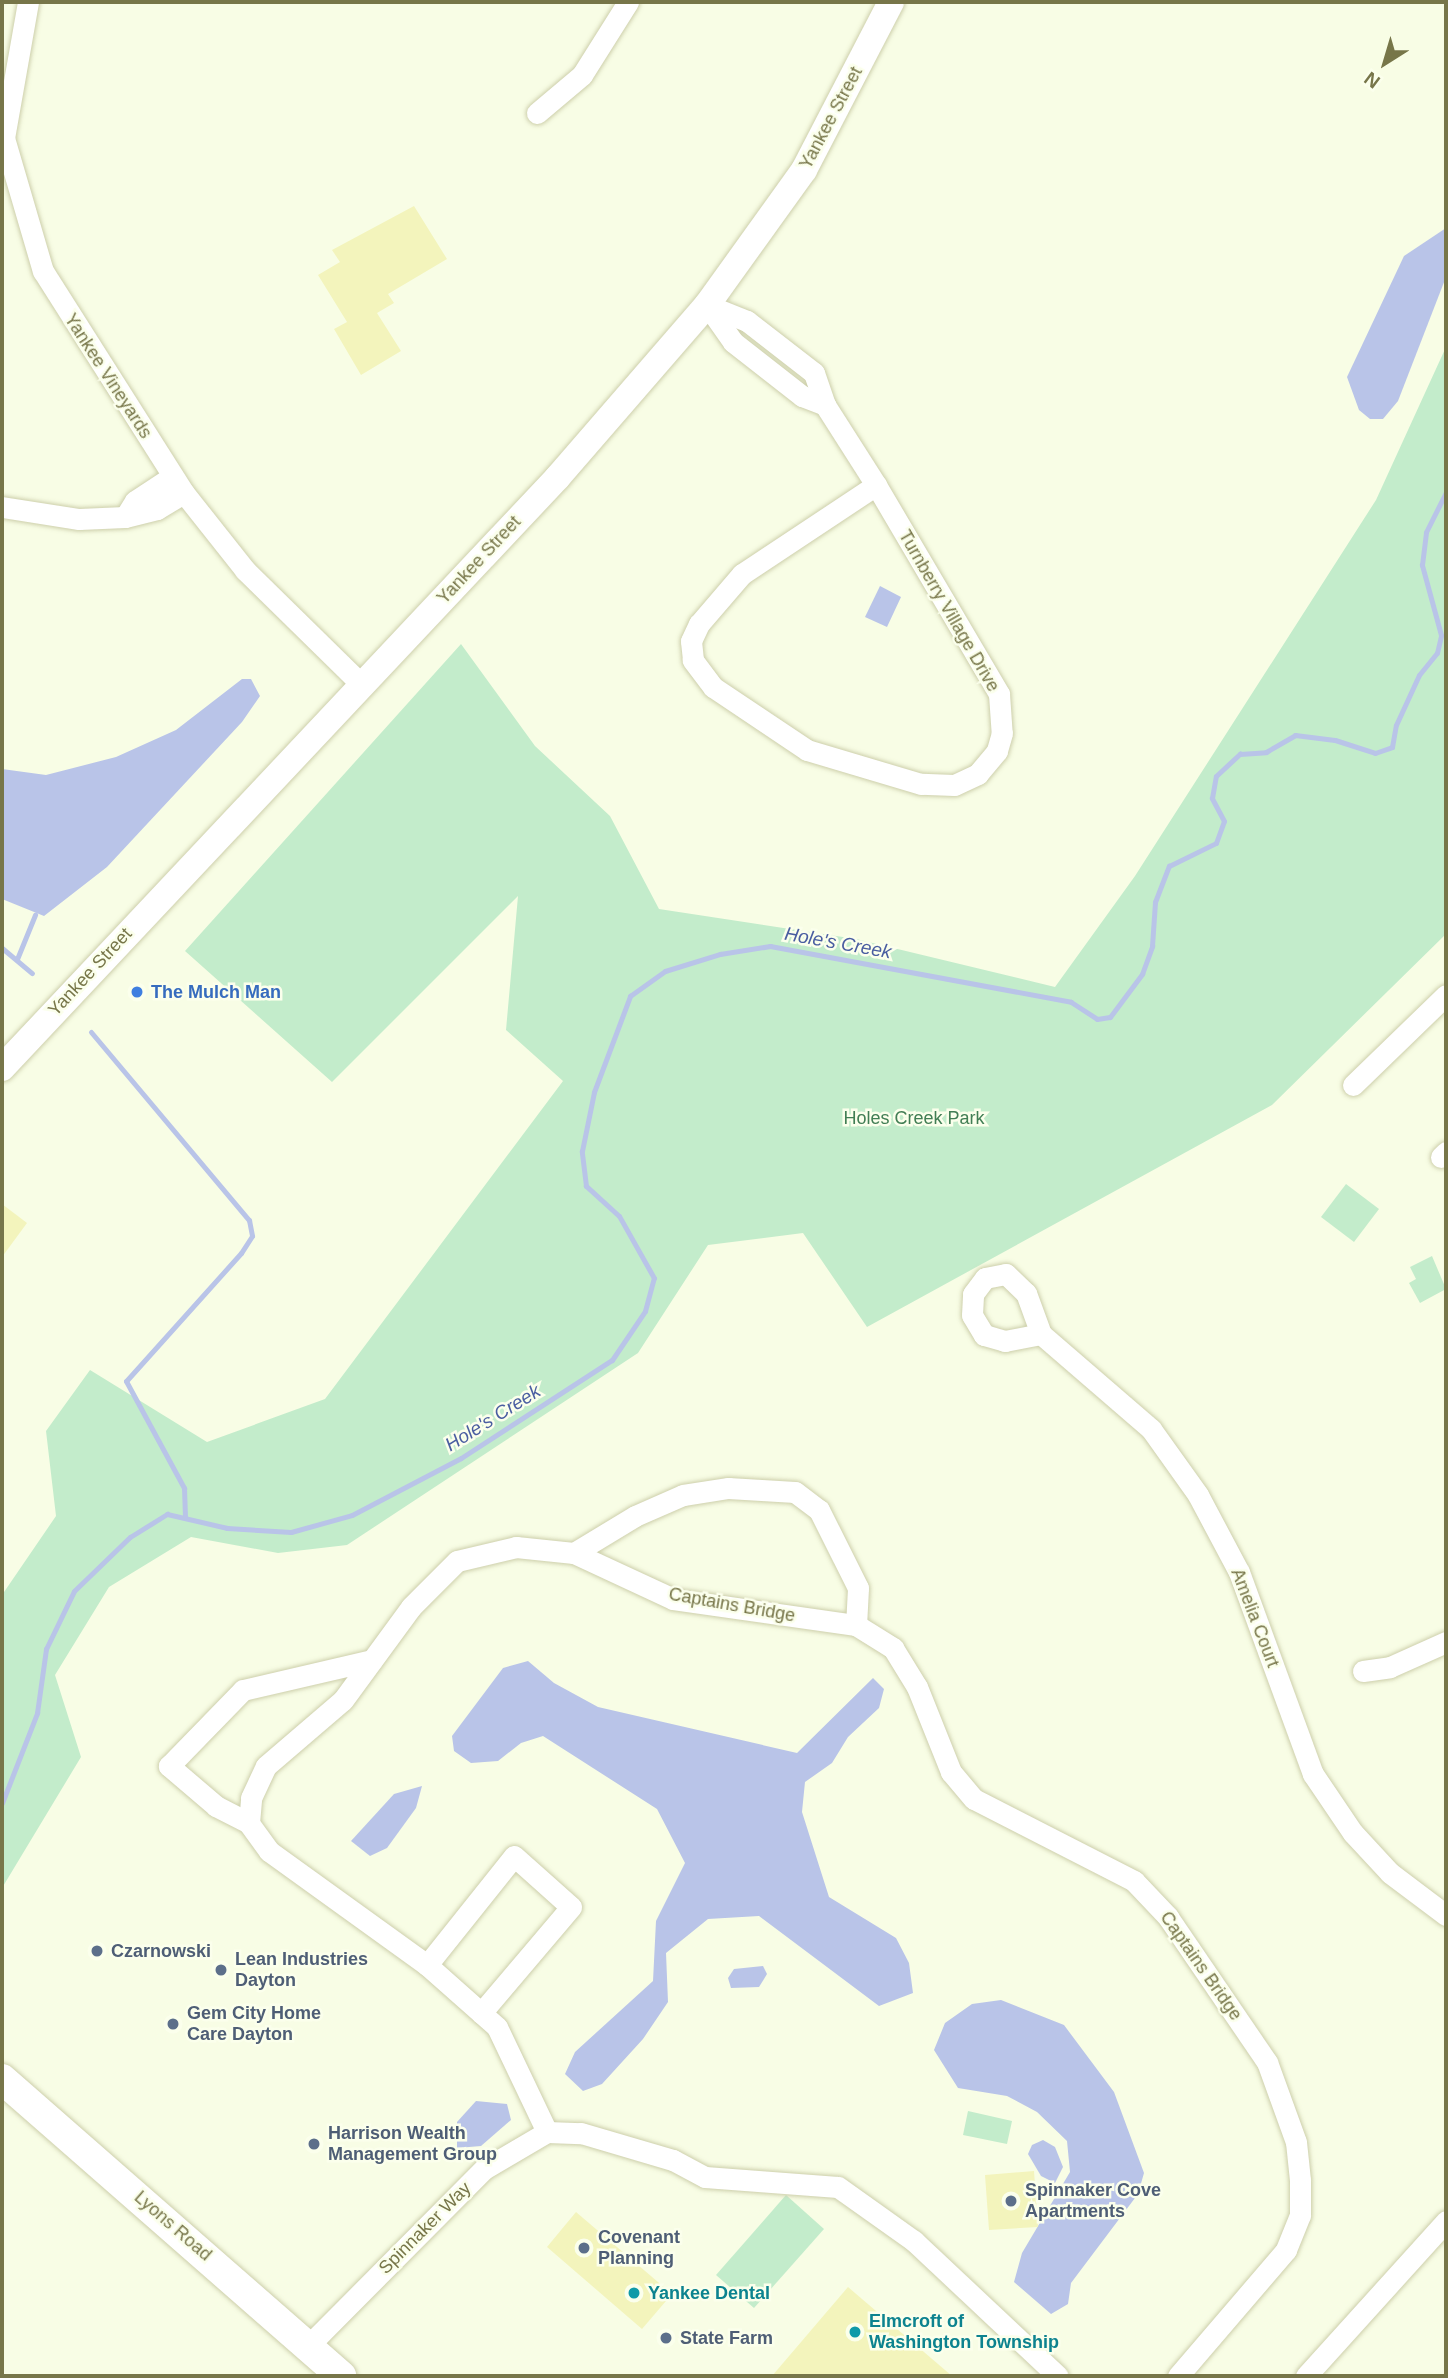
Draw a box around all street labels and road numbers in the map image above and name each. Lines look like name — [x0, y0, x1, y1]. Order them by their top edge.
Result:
street label: Yankee Street — [795, 63, 867, 173]
street label: Yankee Vineyards — [60, 310, 156, 442]
street label: Yankee Street — [433, 511, 525, 609]
street label: Turnberry Village Drive — [894, 526, 1004, 696]
street label: Yankee Street — [44, 923, 136, 1021]
street label: Amelia Court — [1226, 1566, 1284, 1670]
street label: Captains Bridge — [667, 1583, 797, 1627]
street label: Captains Bridge — [1155, 1907, 1247, 2025]
street label: Spinnaker Way — [374, 2177, 476, 2279]
street label: Lyons Road — [130, 2187, 216, 2265]

